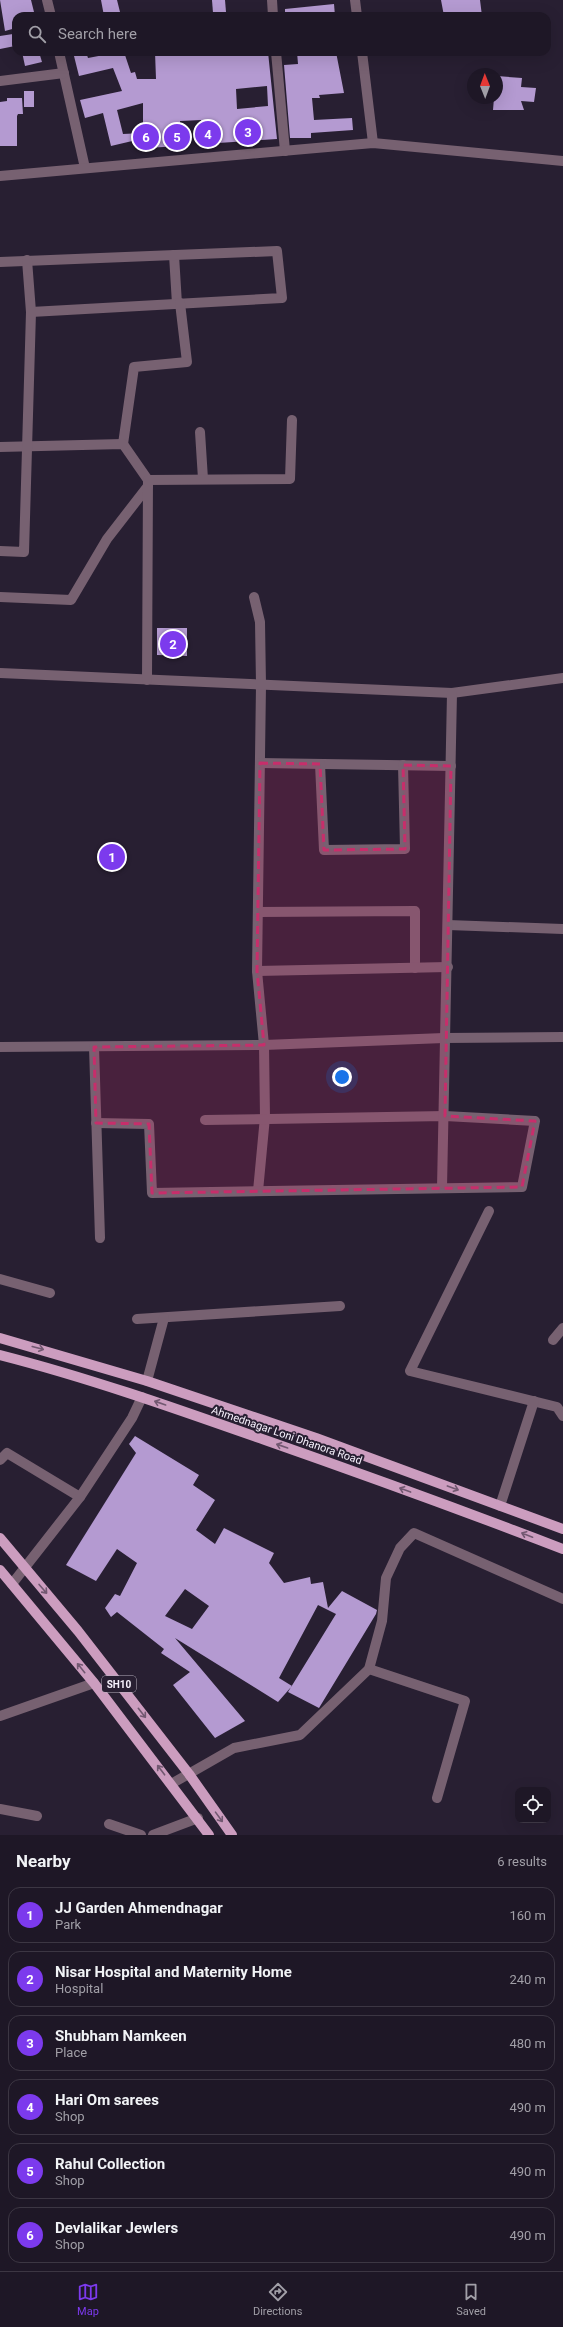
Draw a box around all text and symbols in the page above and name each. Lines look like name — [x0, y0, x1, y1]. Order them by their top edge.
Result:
search box — [12, 12, 551, 56]
icon: search — [26, 23, 48, 45]
text: Search here — [58, 25, 137, 43]
north arrow — [467, 68, 503, 104]
pin: 3 — [235, 117, 261, 147]
pin: 4 — [195, 119, 221, 149]
pin: 6 — [133, 122, 159, 152]
pin: 5 — [164, 122, 190, 152]
pin: 2 — [160, 629, 186, 659]
pin: 1 — [99, 842, 125, 872]
your location — [332, 1067, 352, 1087]
one-way arrow — [31, 1345, 44, 1352]
one-way arrow — [153, 1399, 166, 1406]
street label: Ahmednagar Loni Dhanora Road — [210, 1404, 364, 1467]
one-way arrow — [276, 1442, 289, 1449]
one-way arrow — [399, 1485, 411, 1493]
one-way arrow — [446, 1485, 458, 1493]
one-way arrow — [521, 1531, 533, 1538]
one-way arrow — [38, 1584, 47, 1595]
one-way arrow — [77, 1662, 86, 1673]
road number: SH10 — [102, 1676, 136, 1692]
one-way arrow — [137, 1707, 146, 1718]
one-way arrow — [156, 1765, 165, 1776]
map controls — [515, 1787, 551, 1823]
button: locate — [515, 1787, 551, 1823]
one-way arrow — [215, 1811, 223, 1822]
text: Nearby — [16, 1851, 71, 1871]
text: 6 results — [497, 1854, 547, 1869]
text: JJ Garden Ahmendnagar — [55, 1899, 223, 1917]
text: 1 — [26, 1908, 34, 1923]
text: 160 m — [509, 1908, 546, 1923]
text: Park — [55, 1917, 81, 1932]
text: Nisar Hospital and Maternity Home — [55, 1963, 292, 1981]
text: 2 — [26, 1972, 34, 1987]
text: 240 m — [509, 1972, 546, 1987]
text: Hospital — [55, 1981, 103, 1996]
text: Shubham Namkeen — [55, 2027, 187, 2045]
text: 3 — [26, 2036, 34, 2051]
text: 480 m — [509, 2036, 546, 2051]
text: Place — [55, 2045, 87, 2060]
text: Hari Om sarees — [55, 2091, 159, 2109]
text: 4 — [26, 2100, 34, 2115]
text: 490 m — [509, 2100, 546, 2115]
text: Shop — [55, 2109, 85, 2124]
text: Rahul Collection — [55, 2155, 165, 2173]
text: 5 — [26, 2164, 34, 2179]
text: 490 m — [509, 2164, 546, 2179]
text: Shop — [55, 2173, 85, 2188]
text: Devlalikar Jewlers — [55, 2219, 178, 2237]
text: 6 — [26, 2228, 34, 2243]
text: 490 m — [509, 2228, 546, 2243]
text: Shop — [55, 2237, 85, 2252]
tab: Map — [77, 2281, 99, 2318]
tab: Directions — [253, 2281, 302, 2318]
tab: Saved — [456, 2281, 486, 2318]

